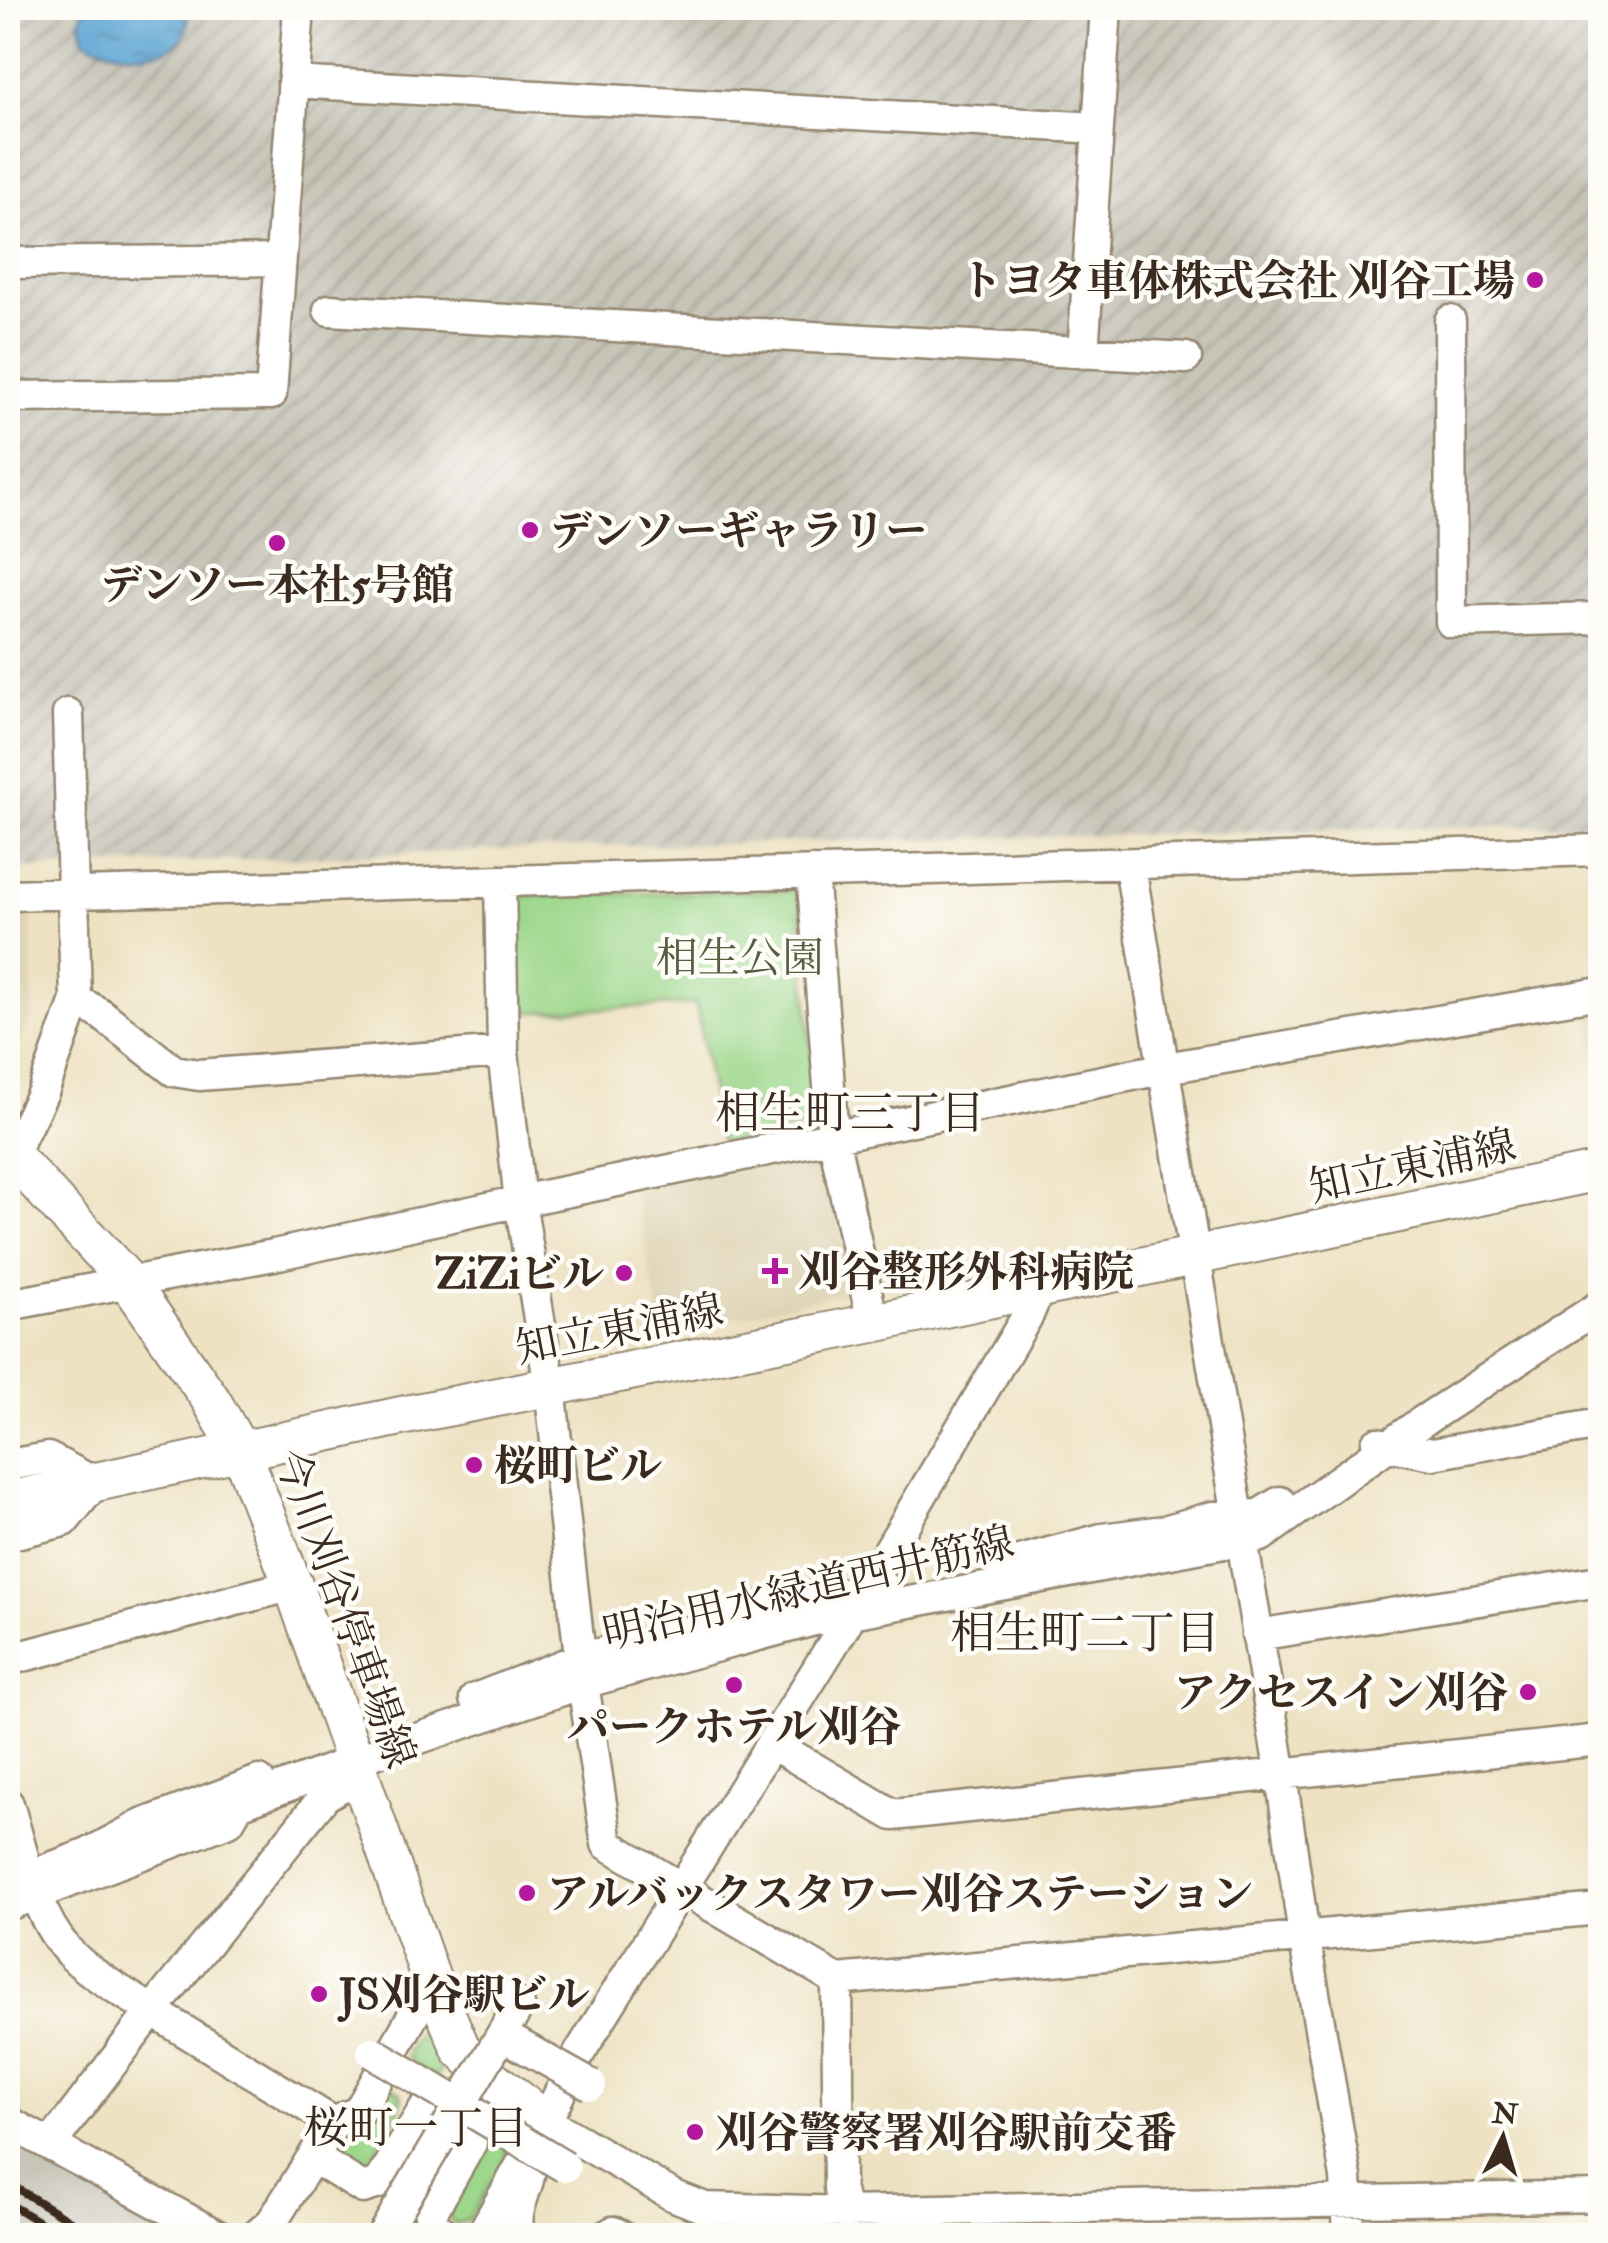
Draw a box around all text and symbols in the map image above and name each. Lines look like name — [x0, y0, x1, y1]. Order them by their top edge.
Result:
place label: トヨタ車体株式会社 刈谷工場 — [960, 256, 1515, 308]
marker: トヨタ車体株式会社 刈谷工場 — [1524, 269, 1546, 291]
place label: デンソーギャラリー — [550, 506, 927, 558]
marker: デンソーギャラリー — [519, 519, 541, 541]
marker: デンソー本社5号館 — [266, 532, 288, 554]
place label: デンソー本社5号館 — [100, 560, 454, 612]
park label: 相生公園 — [656, 933, 824, 985]
district label: 相生町三丁目 — [715, 1086, 985, 1142]
street label: 知立東浦線 — [1304, 1120, 1521, 1214]
place label: 刈谷整形外科病院 — [798, 1247, 1134, 1299]
place label: ZiZiビル — [435, 1249, 604, 1301]
marker: 刈谷整形外科病院 — [762, 1258, 788, 1284]
marker: ZiZiビル — [613, 1262, 635, 1284]
street label: 知立東浦線 — [511, 1284, 727, 1376]
place label: 桜町ビル — [494, 1441, 662, 1493]
street label: 今川刈谷停車場線 — [262, 1442, 426, 1775]
marker: 桜町ビル — [463, 1454, 485, 1476]
street label: 明治用水緑道西井筋線 — [598, 1516, 1019, 1662]
district label: 相生町二丁目 — [950, 1606, 1220, 1662]
place label: アクセスイン刈谷 — [1174, 1668, 1508, 1720]
marker: パークホテル刈谷 — [723, 1674, 745, 1696]
marker: アクセスイン刈谷 — [1517, 1681, 1539, 1703]
place label: パークホテル刈谷 — [567, 1702, 901, 1754]
place label: アルバックスタワー刈谷ステーション — [547, 1869, 1253, 1921]
marker: アルバックスタワー刈谷ステーション — [516, 1882, 538, 1904]
place label: JS刈谷駅ビル — [337, 1970, 590, 2022]
marker: JS刈谷駅ビル — [308, 1983, 330, 2005]
north arrow — [1453, 2088, 1553, 2188]
text: N — [1490, 2096, 1520, 2133]
district label: 桜町一丁目 — [303, 2101, 529, 2157]
place label: 刈谷警察署刈谷駅前交番 — [715, 2108, 1177, 2160]
marker: 刈谷警察署刈谷駅前交番 — [684, 2121, 706, 2143]

